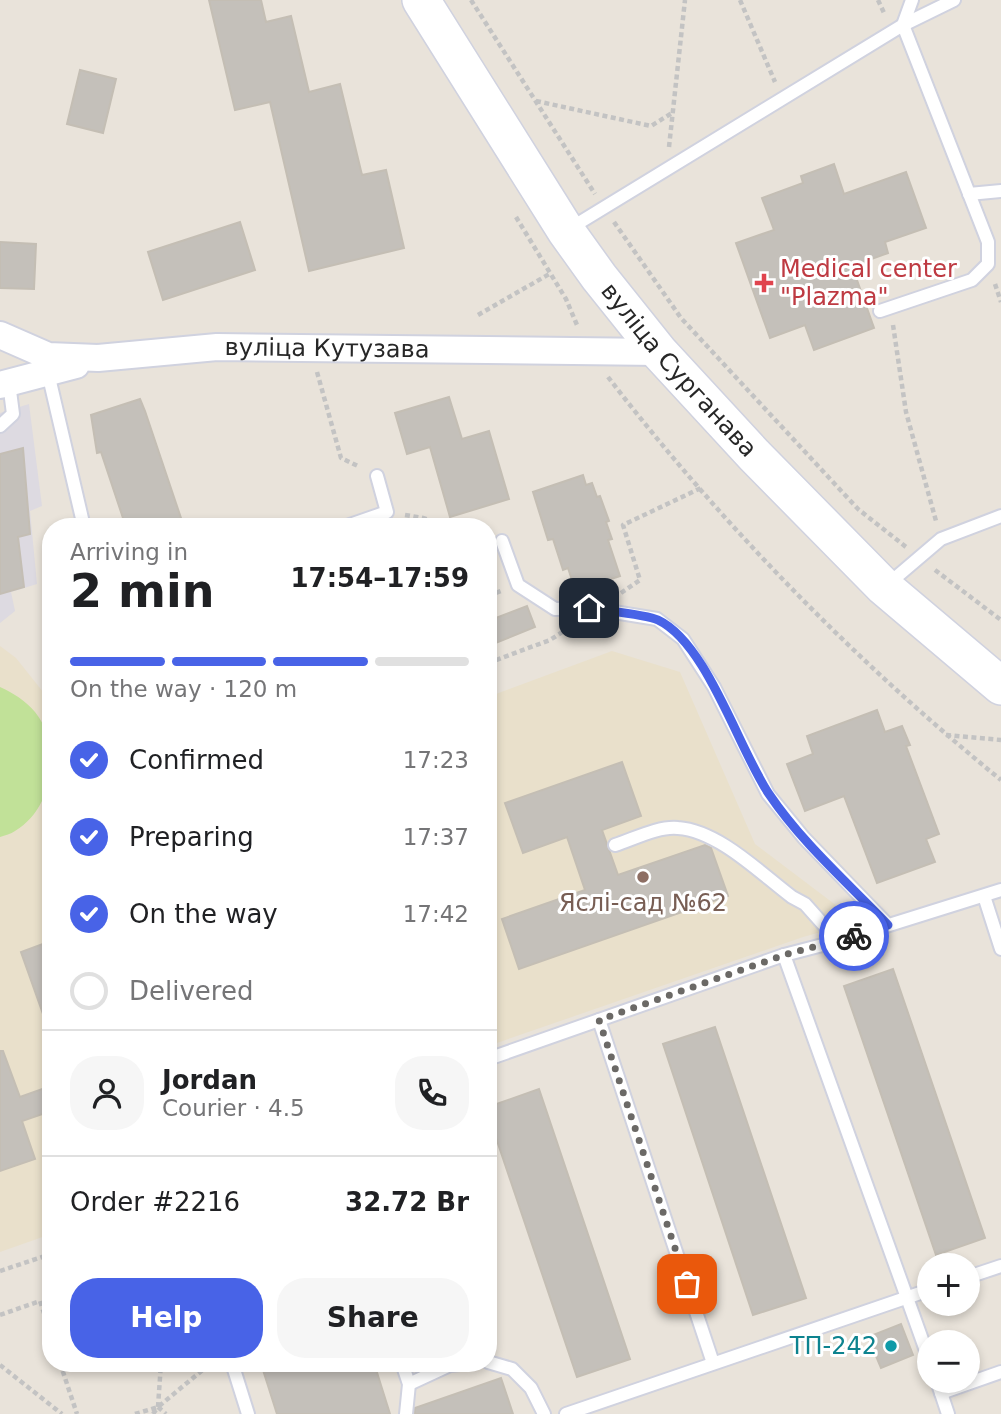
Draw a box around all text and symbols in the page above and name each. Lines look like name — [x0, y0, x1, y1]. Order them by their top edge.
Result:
place label: Medical center "Plazma" — [780, 255, 957, 311]
marker: Medical center "Plazma" — [754, 273, 774, 293]
street label: вуліца Сурганава — [595, 277, 763, 463]
street label: вуліца Кутузава — [224, 333, 430, 363]
text: Arriving in — [70, 539, 188, 565]
text: 17:54–17:59 — [290, 563, 469, 593]
text: 2 min — [70, 564, 214, 618]
pin — [559, 578, 619, 638]
icon: home — [570, 589, 608, 627]
text: On the way · 120 m — [70, 676, 297, 702]
icon: check — [70, 741, 108, 779]
text: Confirmed — [129, 745, 264, 775]
text: 17:23 — [403, 747, 469, 773]
icon: check — [70, 818, 108, 856]
text: Preparing — [129, 822, 254, 852]
text: 17:37 — [403, 824, 469, 850]
marker: Яслі-сад №62 — [635, 869, 651, 885]
place label: Яслі-сад №62 — [559, 889, 727, 917]
icon: check — [70, 895, 108, 933]
text: On the way — [129, 899, 278, 929]
text: 17:42 — [403, 901, 469, 927]
courier — [819, 901, 889, 971]
icon: bike — [835, 917, 873, 955]
text: Delivered — [129, 976, 253, 1006]
button: person — [70, 1056, 144, 1130]
button: phone — [395, 1056, 469, 1130]
text: Jordan — [162, 1065, 257, 1095]
text: Courier · 4.5 — [162, 1095, 305, 1121]
text: Order #2216 — [70, 1187, 240, 1217]
text: 32.72 Br — [345, 1187, 469, 1217]
map controls — [917, 1253, 980, 1393]
button: + — [917, 1253, 980, 1316]
pin — [657, 1254, 717, 1314]
icon: bag — [668, 1265, 706, 1303]
button: Help — [70, 1278, 263, 1358]
button: Share — [277, 1278, 469, 1358]
button: − — [917, 1330, 980, 1393]
place label: ТП-242 — [789, 1332, 877, 1360]
marker: ТП-242 — [883, 1338, 899, 1354]

